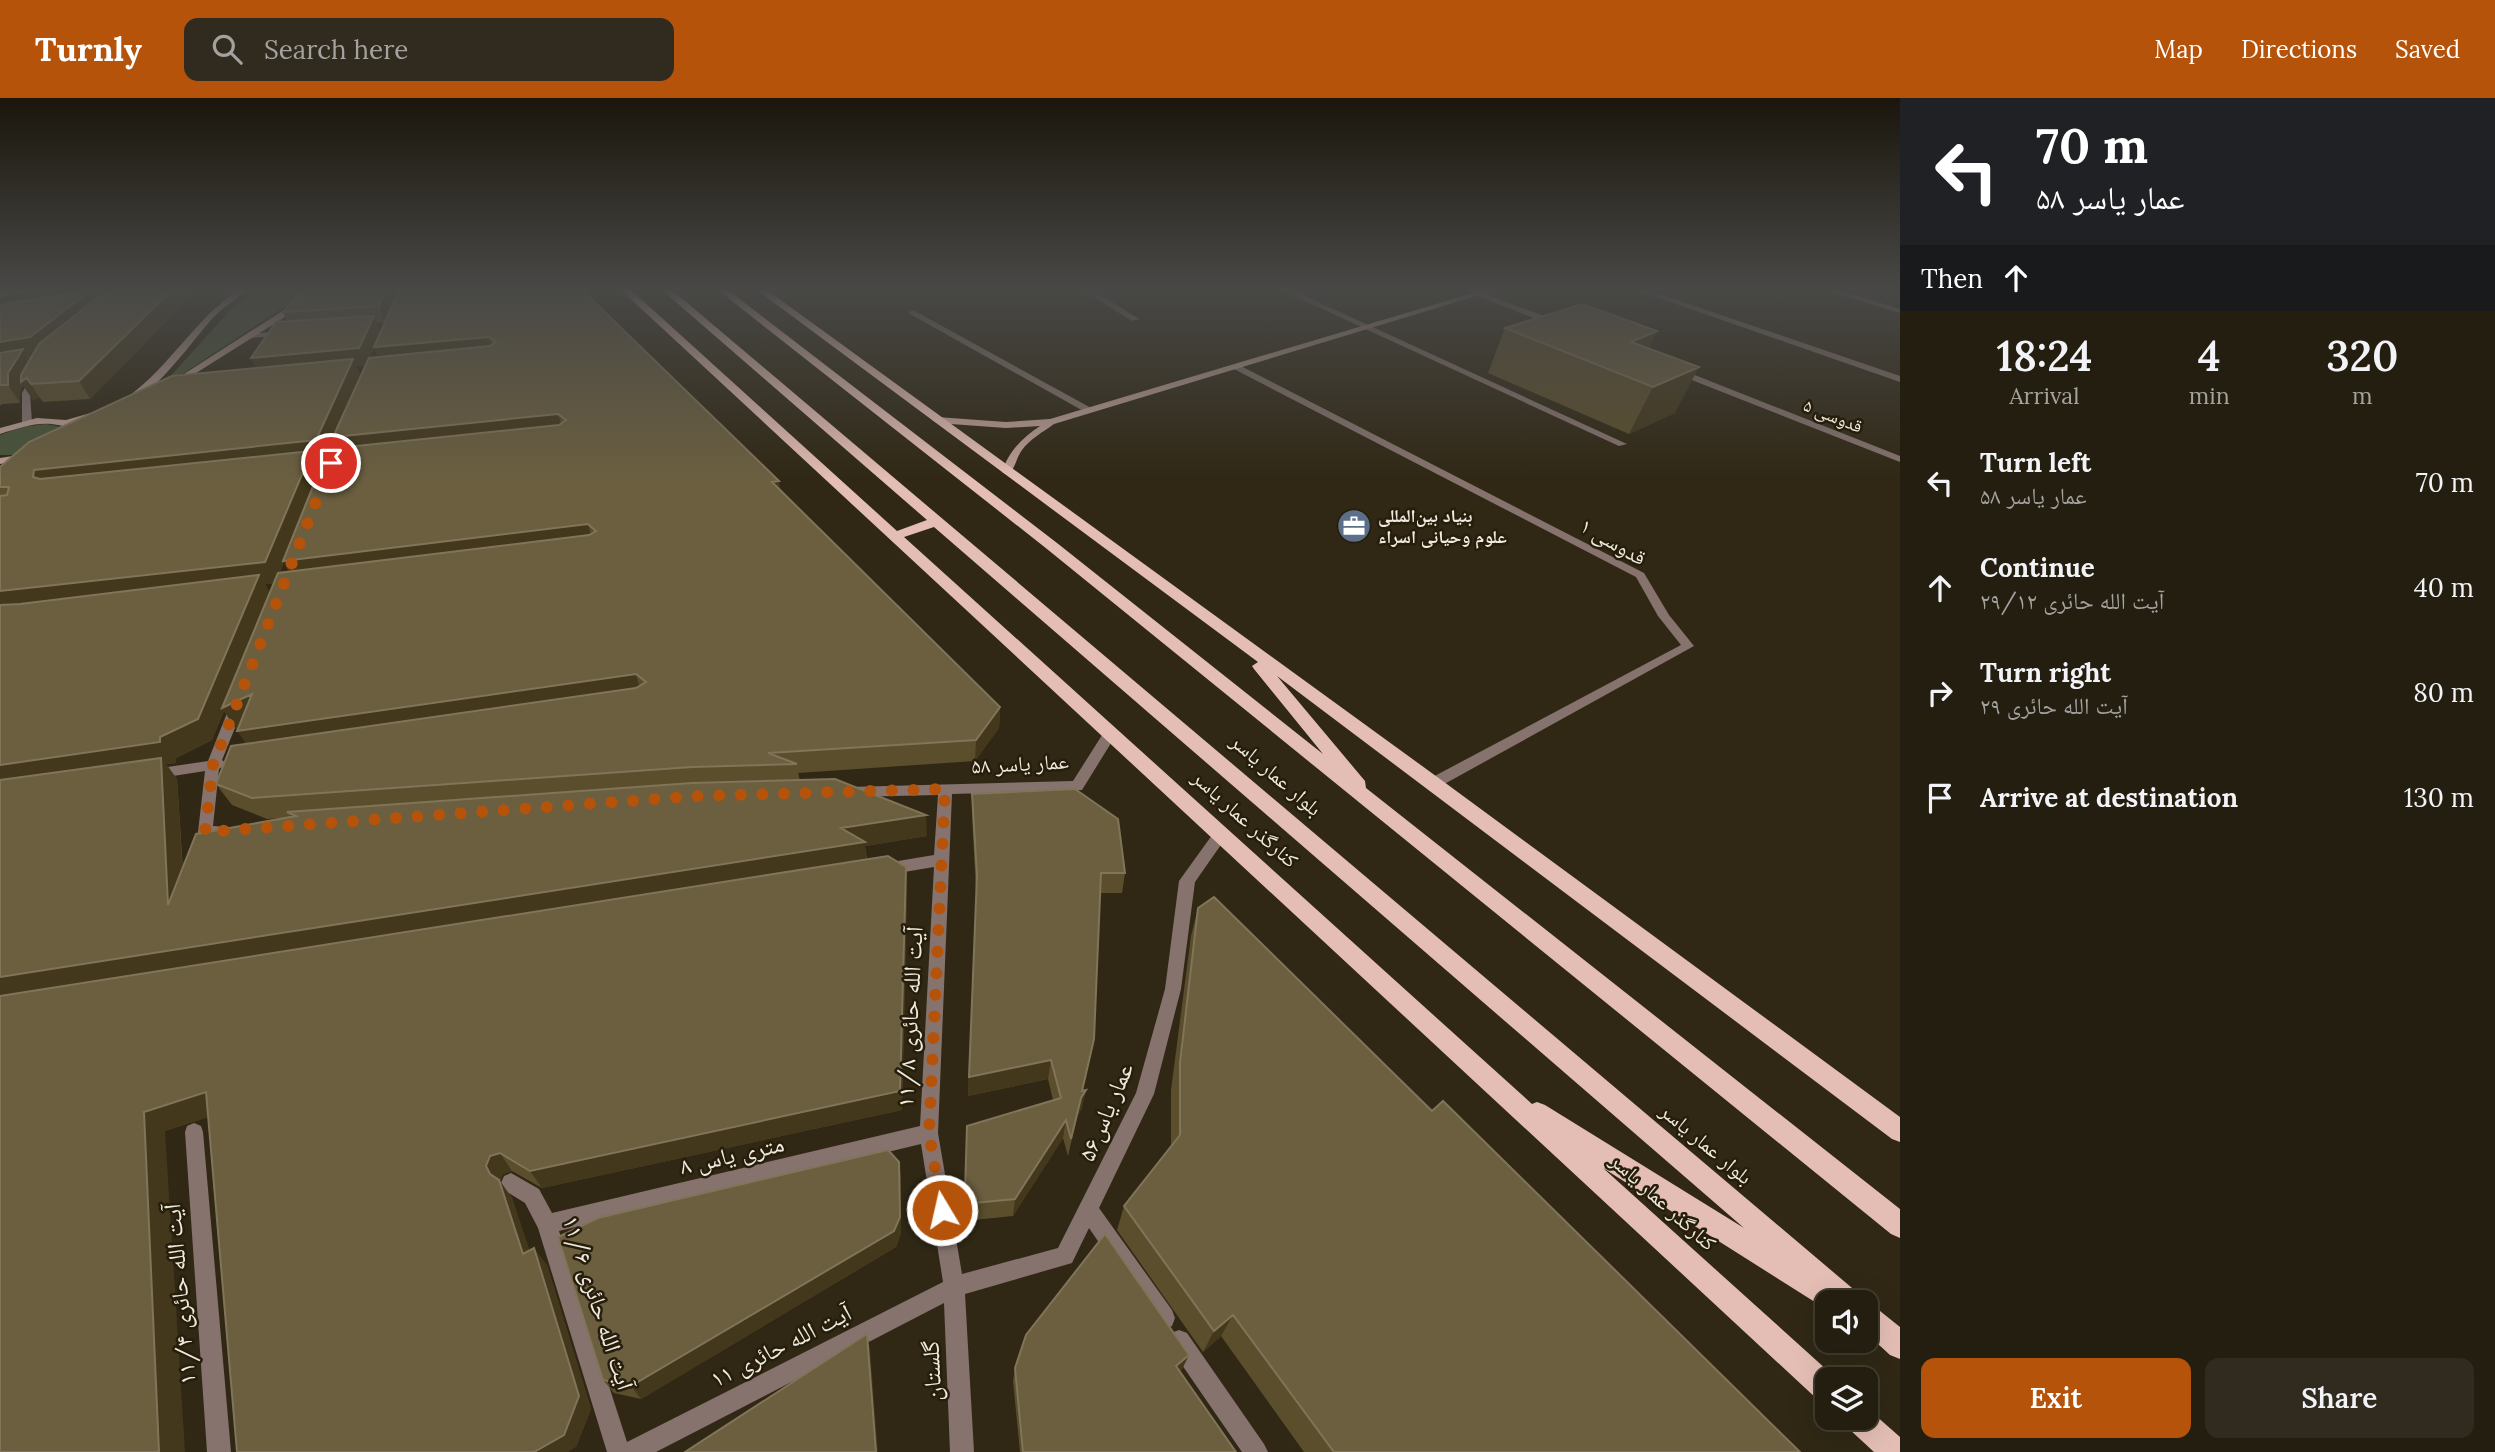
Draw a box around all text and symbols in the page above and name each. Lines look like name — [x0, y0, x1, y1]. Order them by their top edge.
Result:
search box — [184, 18, 674, 81]
text: Turnly — [35, 28, 142, 70]
icon: search — [208, 30, 246, 68]
text: Search here — [264, 33, 408, 66]
text: Map — [2154, 34, 2203, 65]
text: Directions — [2241, 34, 2357, 65]
text: Saved — [2395, 34, 2460, 65]
text: 70 m — [2036, 114, 2148, 176]
icon: left — [1921, 126, 2012, 217]
text: عمار یاسر ۵۸ — [2036, 177, 2184, 218]
icon: ahead — [1997, 259, 2035, 297]
text: Then — [1921, 262, 1983, 295]
text: 18:24 — [1996, 329, 2092, 383]
text: 4 — [2198, 329, 2221, 383]
text: 320 — [2326, 329, 2399, 383]
text: Arrival — [2009, 381, 2080, 410]
text: min — [2189, 381, 2230, 410]
text: m — [2352, 381, 2373, 410]
street label: قدوسی ۵ — [1800, 393, 1866, 438]
pin — [301, 433, 361, 493]
icon: arrive — [312, 444, 350, 482]
text: Turn left — [1980, 446, 2091, 479]
icon: left — [1921, 464, 1959, 502]
text: 70 m — [2416, 466, 2474, 499]
text: عمار یاسر ۵۸ — [1980, 481, 2087, 510]
place label: بنیاد بین‌المللی علوم وحیانی اسراء — [1378, 504, 1507, 549]
office icon: بنیاد بین‌المللی علوم وحیانی اسراء — [1335, 507, 1373, 545]
street label: قدوسی ۱ — [1575, 512, 1651, 571]
text: Continue — [1980, 551, 2095, 584]
icon: ahead — [1921, 569, 1959, 607]
text: 40 m — [2414, 571, 2474, 604]
text: آیت الله حائری ۲۹/۱۲ — [1980, 586, 2164, 615]
text: Turn right — [1980, 656, 2111, 689]
icon: right — [1921, 674, 1959, 712]
text: 80 m — [2413, 676, 2474, 709]
text: آیت الله حائری ۲۹ — [1980, 691, 2128, 720]
street label: بلوار عمار یاسر — [1224, 727, 1328, 822]
street label: عمار یاسر ۵۸ — [971, 747, 1070, 780]
street label: کنارگذر عمار یاسر — [1186, 763, 1304, 874]
icon: arrive — [1921, 779, 1959, 817]
text: Arrive at destination — [1980, 781, 2238, 814]
text: 130 m — [2404, 781, 2474, 814]
street label: آیت الله حائری ۱۱/۸ — [889, 925, 930, 1108]
street label: عمار یاس۵۶ — [1071, 1058, 1140, 1166]
street label: بلوار عمار یاسر — [1654, 1097, 1758, 1190]
street label: ۸ متری یاس — [677, 1127, 787, 1182]
street label: کنارگذر عمار یاسر — [1604, 1146, 1722, 1257]
position arrow — [905, 1173, 979, 1247]
street label: آیت الله حائری ۱۱/۴ — [156, 1201, 203, 1386]
street label: آیت الله حائری ۱۱/۶ — [556, 1212, 642, 1395]
map controls — [1815, 1290, 1878, 1430]
button: sound — [1815, 1290, 1878, 1353]
street label: آیت الله حائری ۱۱ — [705, 1296, 857, 1394]
street label: گلستان — [914, 1340, 949, 1402]
button: Exit — [1921, 1358, 2191, 1438]
button: Share — [2205, 1358, 2474, 1438]
button: layers — [1815, 1367, 1878, 1430]

